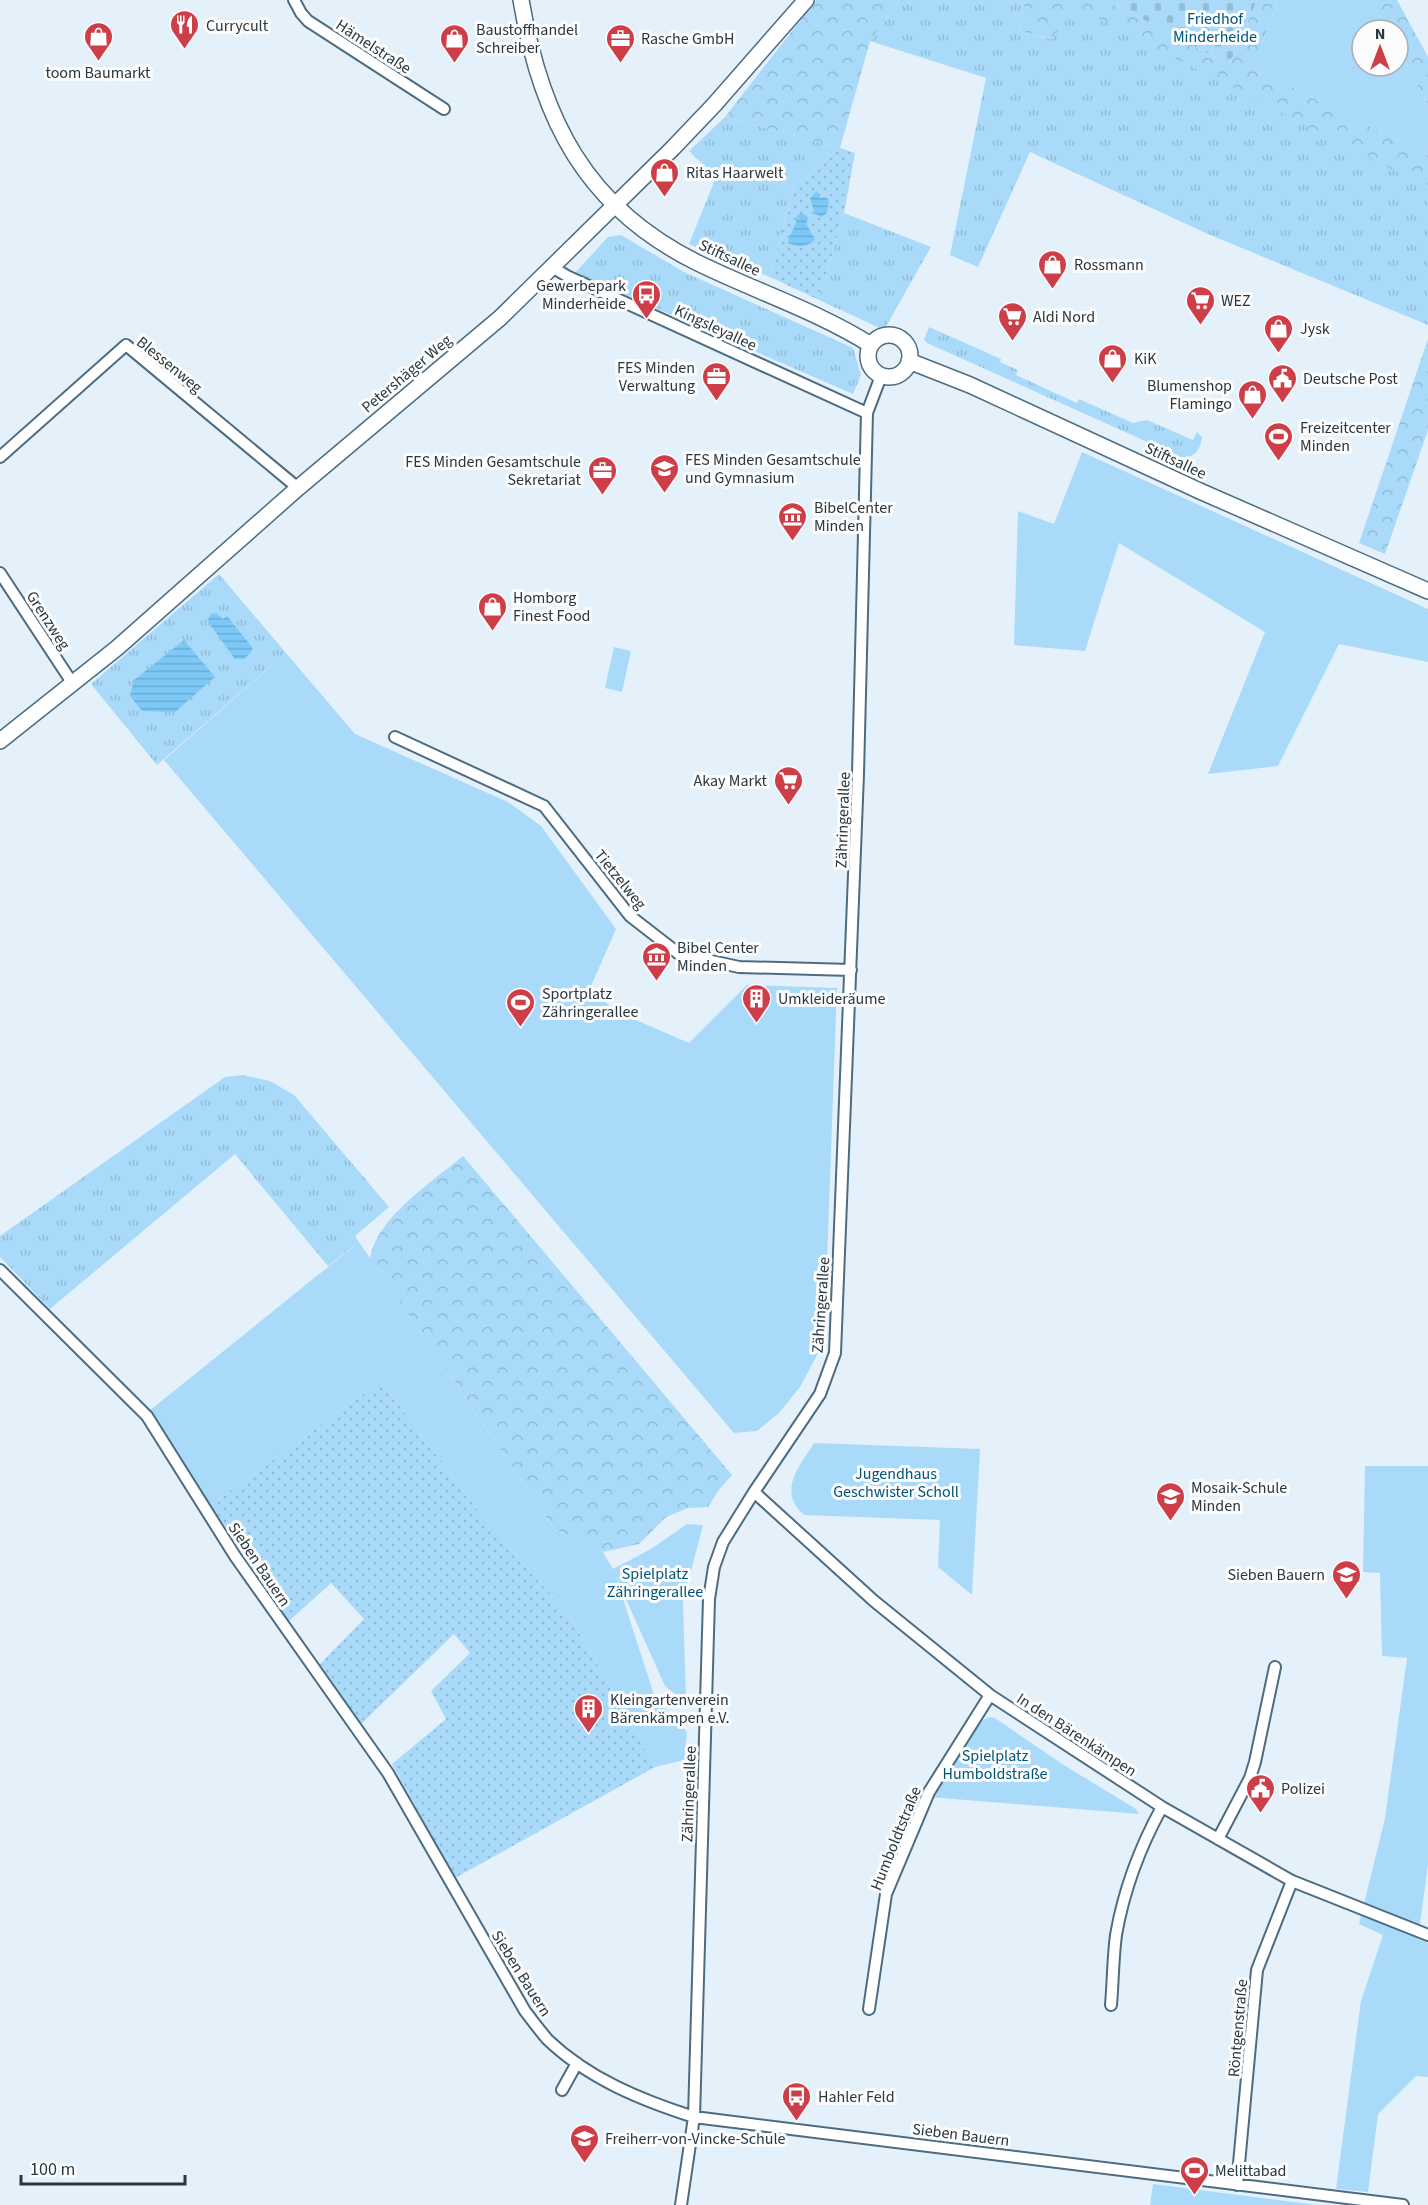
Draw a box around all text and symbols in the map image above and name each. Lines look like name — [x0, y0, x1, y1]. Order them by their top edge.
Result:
park label: Friedhof Minderheide — [1173, 8, 1257, 48]
restaurant icon: Currycult — [169, 9, 201, 51]
street label: Hämelstraße — [331, 14, 416, 80]
place label: Currycult — [206, 15, 269, 37]
north arrow — [1350, 18, 1410, 78]
place label: Baustoffhandel Schreiber — [476, 19, 578, 59]
shop icon: toom Baumarkt — [82, 20, 114, 62]
shop icon: Baustoffhandel Schreiber — [439, 22, 471, 64]
office icon: Rasche GmbH — [604, 22, 636, 64]
text: N — [1375, 23, 1385, 45]
place label: Rasche GmbH — [641, 28, 734, 50]
place label: toom Baumarkt — [45, 62, 151, 84]
shop icon: Ritas Haarwelt — [649, 156, 681, 198]
place label: Ritas Haarwelt — [686, 162, 784, 184]
street label: Stiftsallee — [695, 234, 764, 282]
shop icon: Rossmann — [1037, 248, 1069, 290]
place label: Rossmann — [1074, 254, 1144, 276]
place label: Gewerbepark Minderheide — [536, 275, 626, 315]
bus stop icon: Gewerbepark Minderheide — [631, 278, 663, 320]
supermarket icon: WEZ — [1184, 284, 1216, 326]
place label: WEZ — [1221, 290, 1251, 312]
street label: Kingsleyallee — [671, 299, 760, 357]
supermarket icon: Aldi Nord — [996, 300, 1028, 342]
place label: Aldi Nord — [1033, 306, 1095, 328]
shop icon: Jysk — [1263, 312, 1295, 354]
place label: Jysk — [1300, 318, 1330, 340]
street label: Petershäger Weg — [357, 330, 456, 418]
street label: Blessenweg — [132, 331, 207, 398]
shop icon: KiK — [1097, 342, 1129, 384]
place label: KiK — [1134, 348, 1157, 370]
place label: FES Minden Verwaltung — [617, 357, 695, 397]
office icon: FES Minden Verwaltung — [700, 360, 732, 402]
public building icon: Deutsche Post — [1266, 362, 1298, 404]
place label: Deutsche Post — [1303, 368, 1398, 390]
place label: Blumenshop Flamingo — [1147, 375, 1232, 415]
shop icon: Blumenshop Flamingo — [1237, 378, 1269, 420]
place label: Freizeitcenter Minden — [1300, 417, 1391, 457]
sports icon: Freizeitcenter Minden — [1263, 420, 1295, 462]
street label: Stiftsallee — [1141, 437, 1210, 485]
place label: FES Minden Gesamtschule und Gymnasium — [685, 449, 861, 489]
place label: FES Minden Gesamtschule Sekretariat — [405, 451, 582, 491]
school or university icon: FES Minden Gesamtschule und Gymnasium — [648, 452, 680, 494]
office icon: FES Minden Gesamtschule Sekretariat — [586, 454, 618, 496]
place label: BibelCenter Minden — [814, 497, 893, 537]
museum icon: BibelCenter Minden — [777, 500, 809, 542]
street label: Grenzweg — [21, 587, 75, 654]
place label: Homborg Finest Food — [513, 587, 590, 627]
shop icon: Homborg Finest Food — [476, 590, 508, 632]
supermarket icon: Akay Markt — [772, 764, 804, 806]
place label: Akay Markt — [694, 770, 768, 792]
street label: Zähringerallee — [830, 771, 856, 869]
street label: Tietzelweg — [589, 845, 651, 914]
place label: Bibel Center Minden — [677, 937, 759, 977]
museum icon: Bibel Center Minden — [640, 940, 672, 982]
building icon: Umkleideräume — [741, 982, 773, 1024]
place label: Sportplatz Zähringerallee — [542, 983, 638, 1023]
sports icon: Sportplatz Zähringerallee — [505, 986, 537, 1028]
place label: Umkleideräume — [778, 988, 885, 1010]
street label: Zähringerallee — [807, 1256, 835, 1354]
park label: Jugendhaus Geschwister Scholl — [833, 1463, 959, 1503]
place label: Mosaik-Schule Minden — [1191, 1477, 1287, 1517]
school or university icon: Mosaik-Schule Minden — [1154, 1480, 1186, 1522]
street label: Sieben Bauern — [223, 1518, 296, 1611]
school or university icon: Sieben Bauern — [1330, 1558, 1362, 1600]
park label: Spielplatz Zähringerallee — [607, 1563, 703, 1603]
place label: Sieben Bauern — [1227, 1564, 1325, 1586]
street label: In den Bärenkämpen — [1012, 1688, 1141, 1782]
place label: Kleingartenverein Bärenkämpen e.V. — [610, 1689, 729, 1729]
building icon: Kleingartenverein Bärenkämpen e.V. — [573, 1692, 605, 1734]
street label: Zähringerallee — [676, 1745, 702, 1843]
park label: Spielplatz Humboldstraße — [942, 1745, 1048, 1785]
public building icon: Polizei — [1244, 1772, 1276, 1814]
place label: Polizei — [1281, 1778, 1325, 1800]
street label: Humboldtstraße — [865, 1783, 927, 1894]
street label: Sieben Bauern — [486, 1926, 556, 2021]
street label: Röntgenstraße — [1223, 1978, 1253, 2078]
bus stop icon: Hahler Feld — [781, 2080, 813, 2122]
place label: Hahler Feld — [818, 2086, 895, 2108]
street label: Sieben Bauern — [911, 2118, 1011, 2152]
school or university icon: Freiherr-von-Vincke-Schule — [568, 2122, 600, 2164]
place label: Freiherr-von-Vincke-Schule — [605, 2128, 786, 2150]
scale bar — [21, 2148, 184, 2186]
sports icon: Melittabad — [1178, 2154, 1210, 2196]
text: 100 m — [30, 2157, 75, 2182]
place label: Melittabad — [1215, 2160, 1286, 2182]

